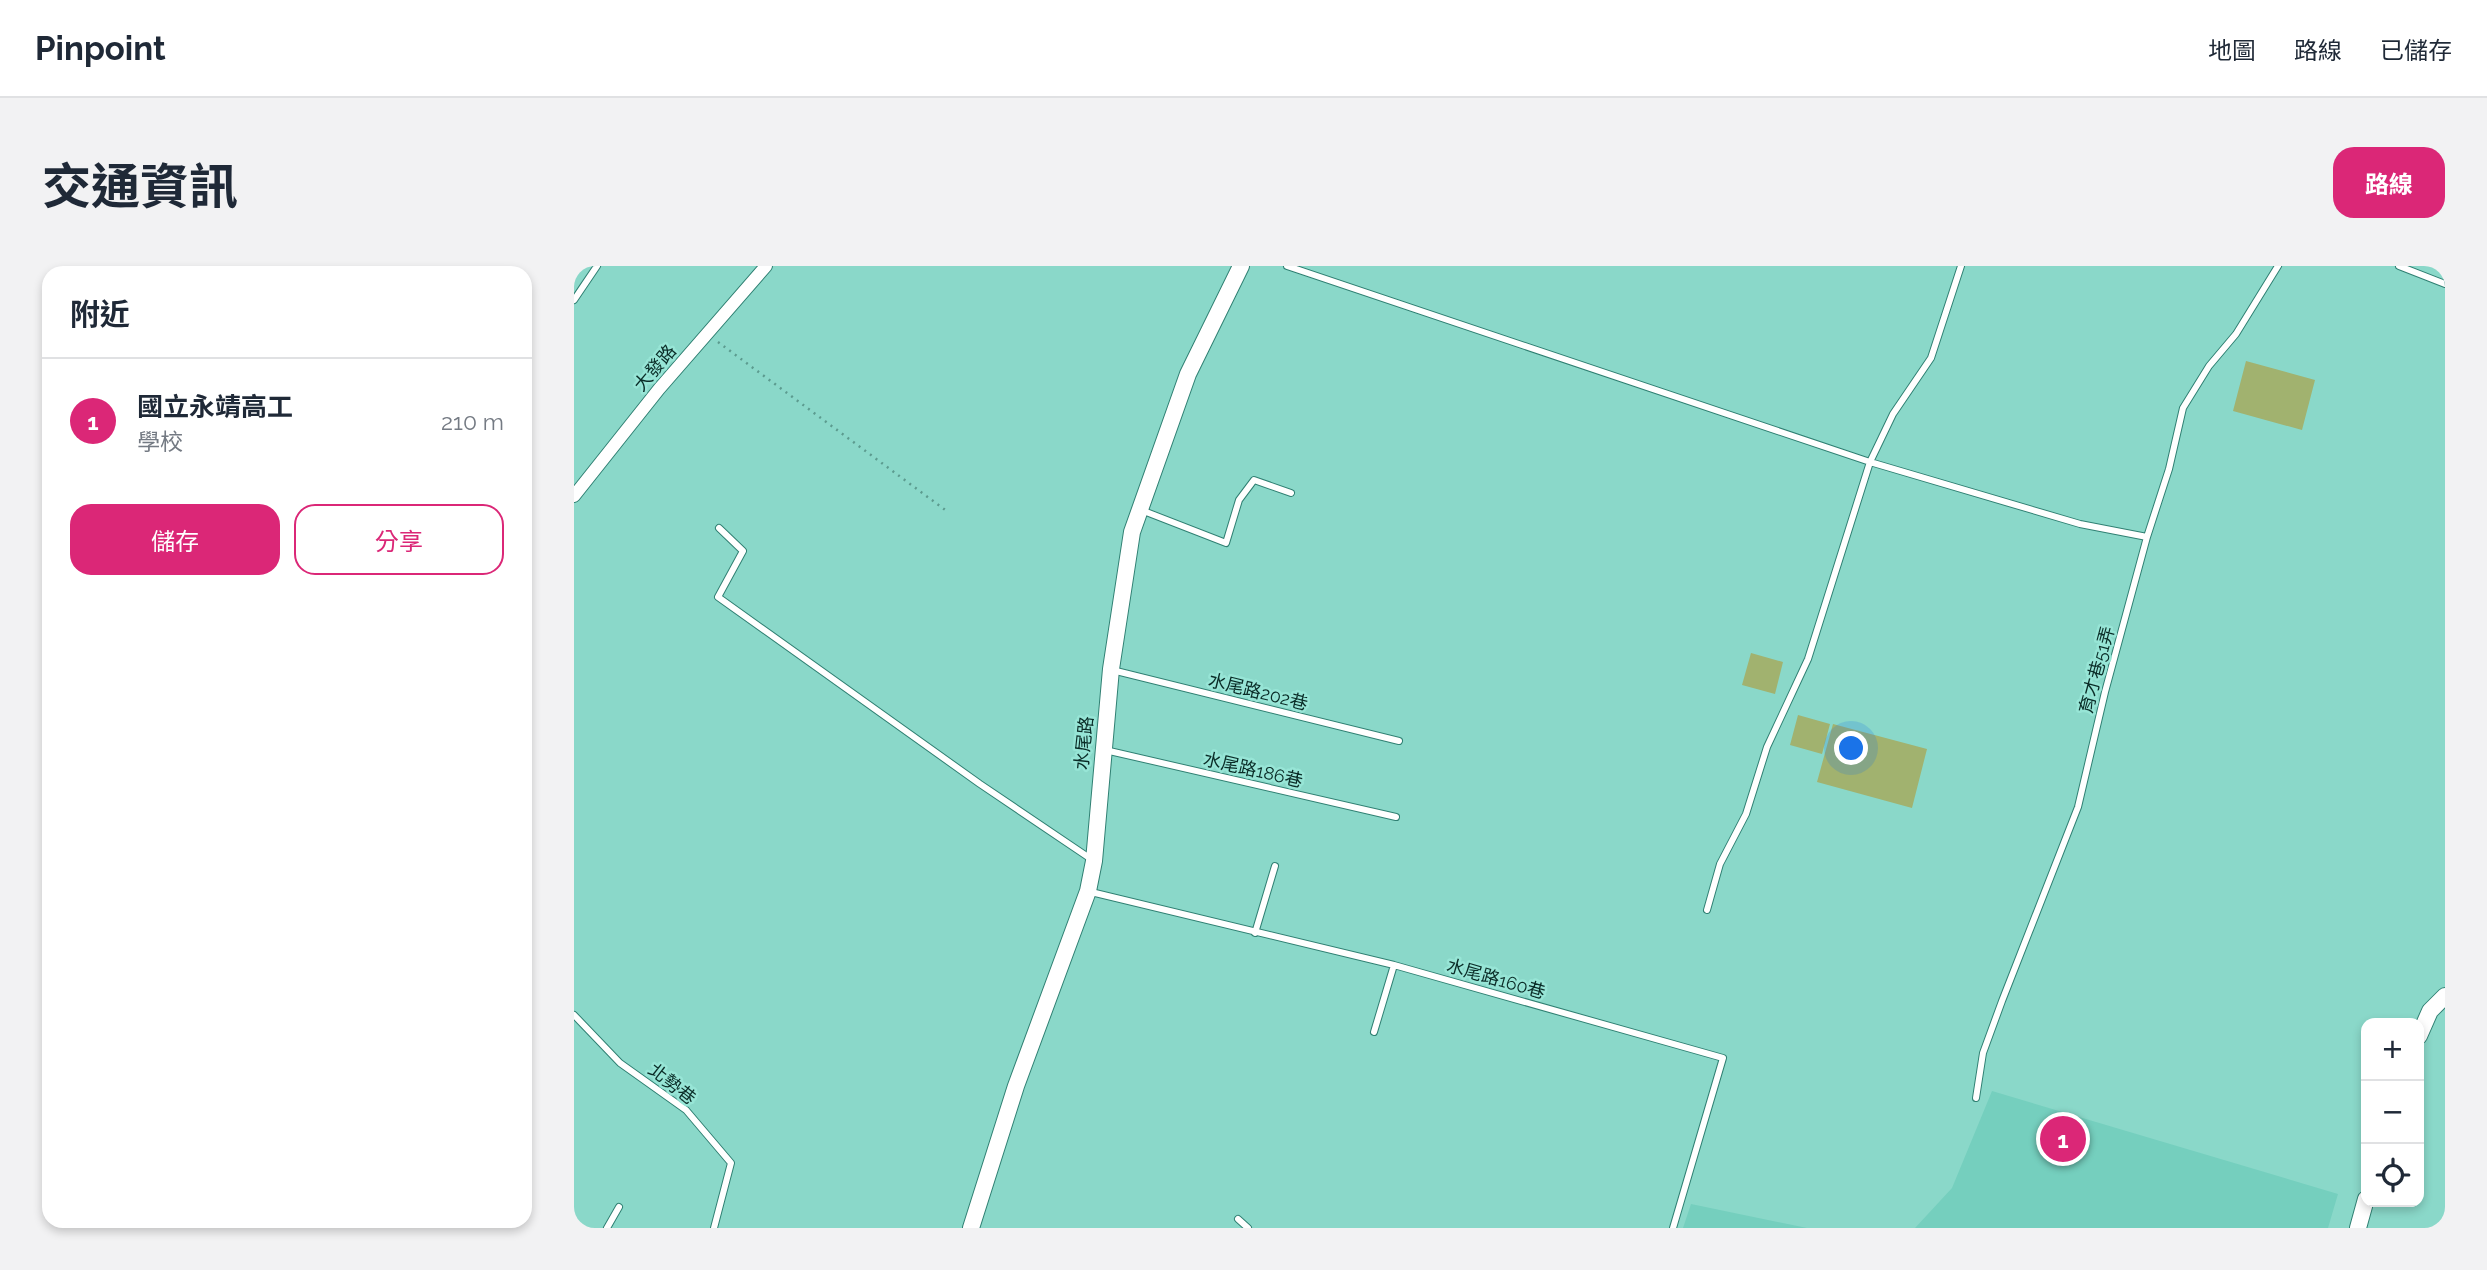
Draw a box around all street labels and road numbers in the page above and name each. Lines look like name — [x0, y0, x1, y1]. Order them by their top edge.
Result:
street label: 大發路 — [629, 340, 680, 395]
street label: 育才巷51弄 — [2075, 624, 2118, 716]
street label: 水尾路202巷 — [1206, 669, 1310, 714]
street label: 水尾路 — [1070, 715, 1097, 771]
street label: 水尾路186巷 — [1201, 748, 1305, 791]
street label: 水尾路160巷 — [1444, 954, 1548, 1003]
street label: 北勢巷 — [645, 1059, 700, 1109]

